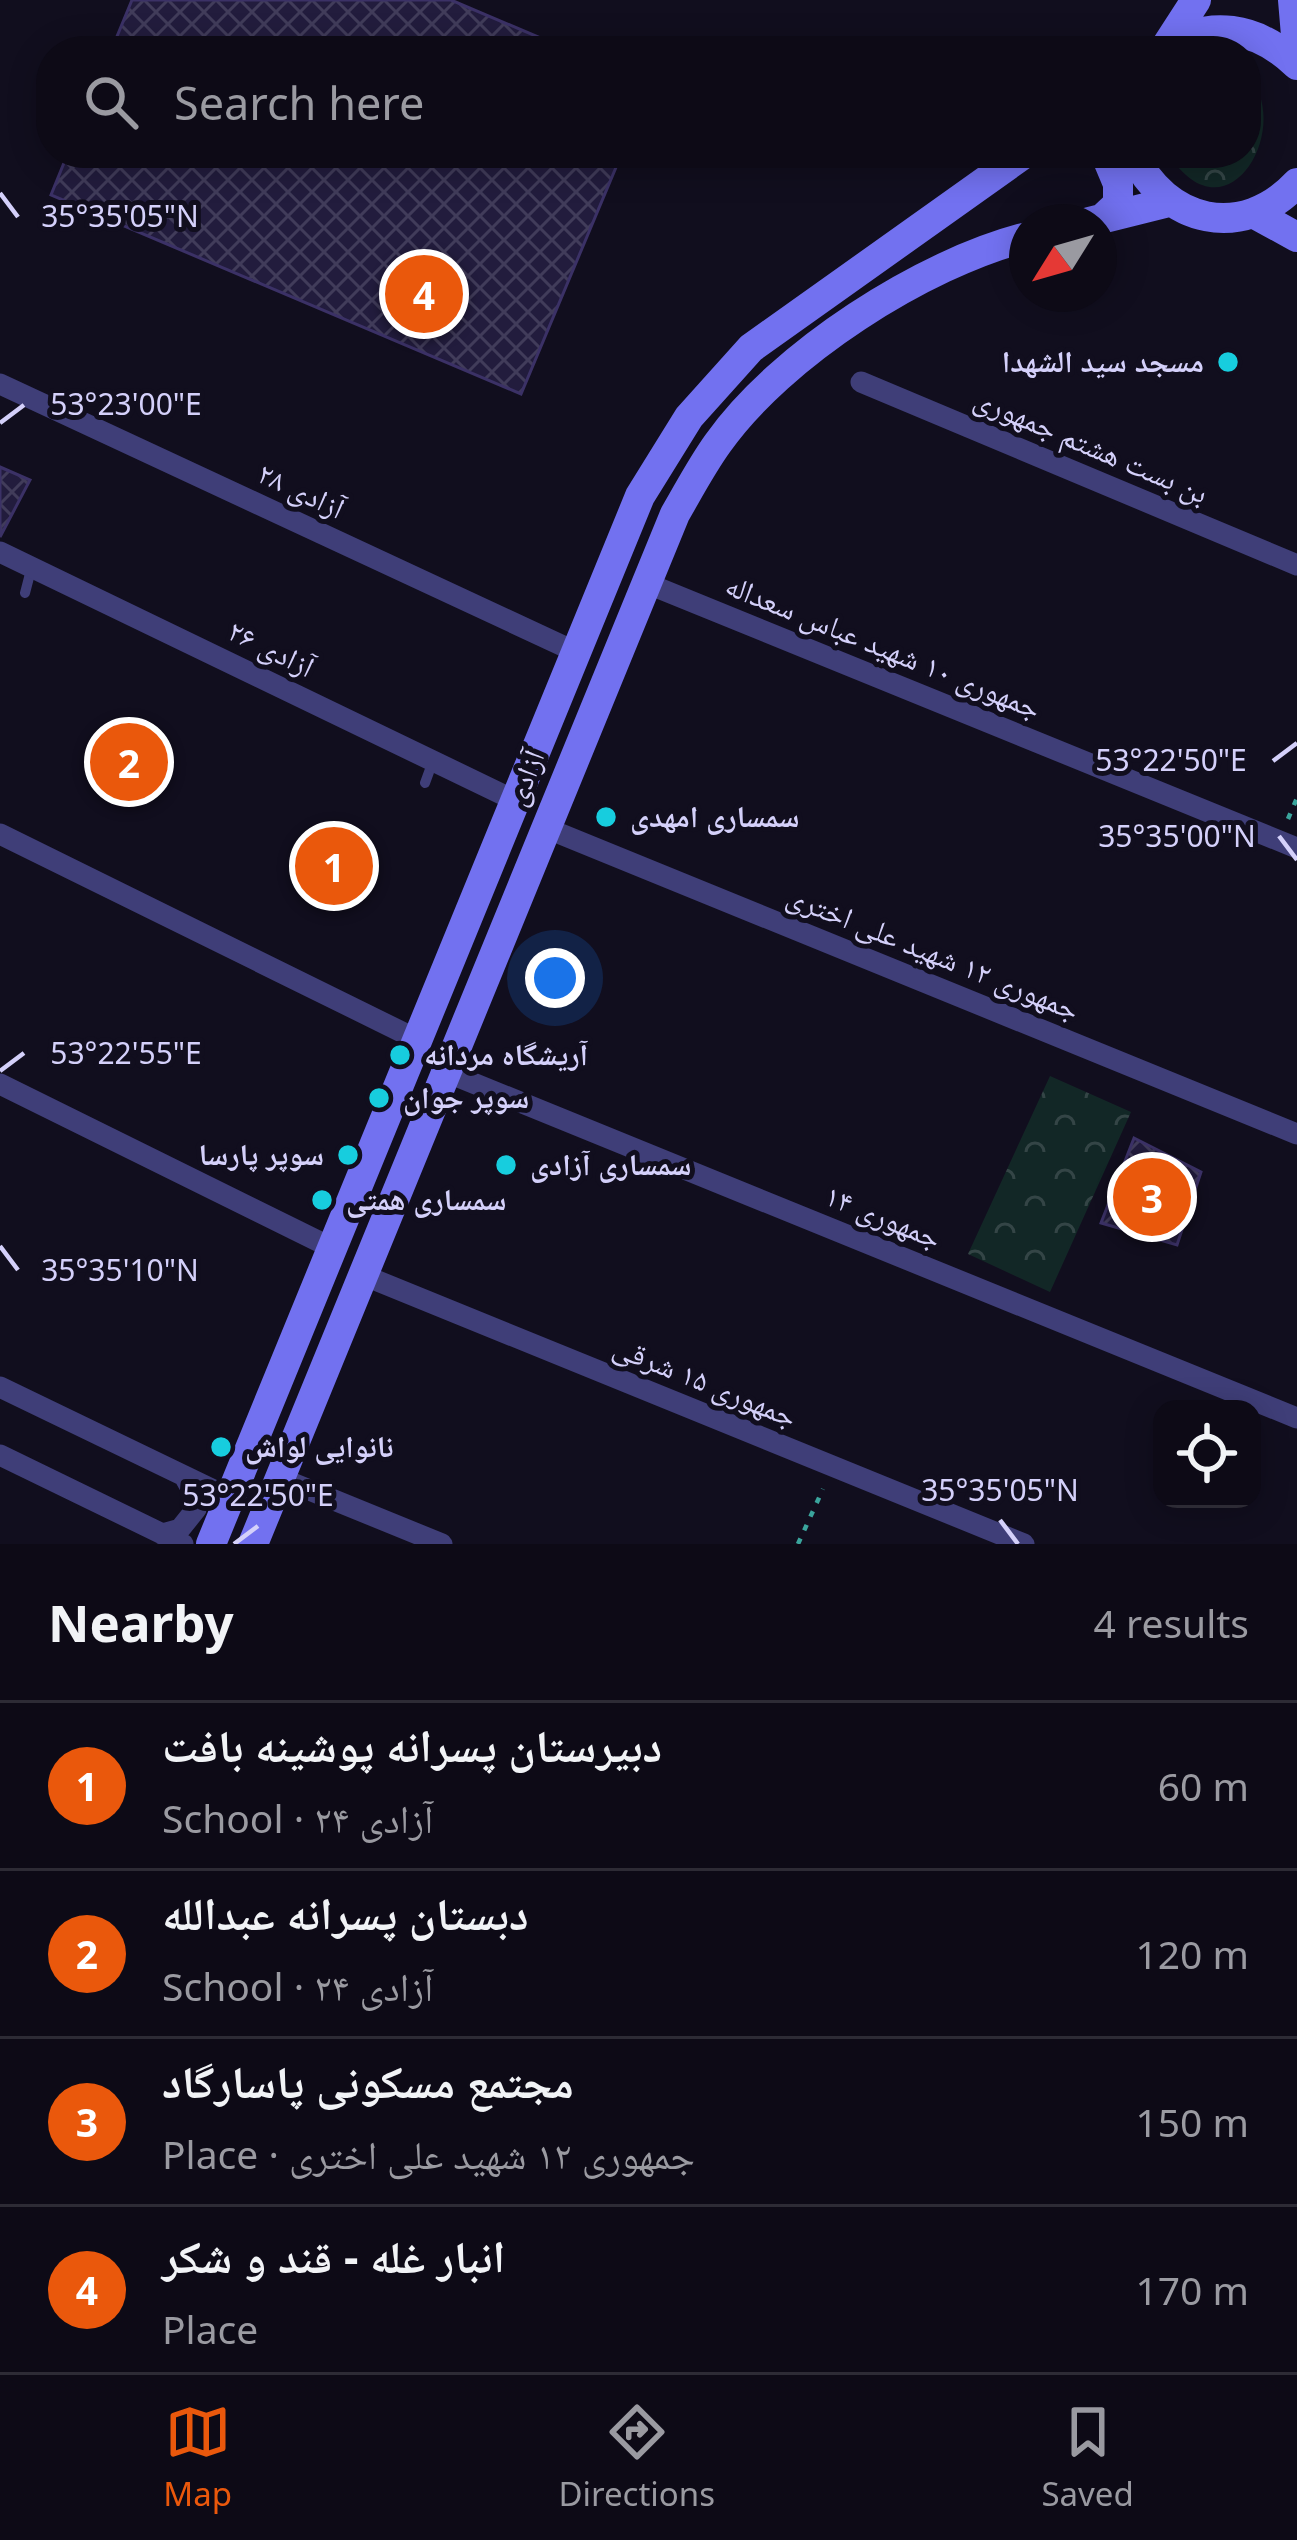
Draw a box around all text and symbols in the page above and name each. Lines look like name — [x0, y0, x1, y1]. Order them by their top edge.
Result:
search box — [36, 36, 1261, 168]
icon: search — [78, 69, 144, 135]
text: Search here — [174, 72, 424, 133]
text: 35°35'05"N — [41, 195, 199, 236]
north arrow — [1009, 204, 1117, 312]
pin: 4 — [385, 249, 463, 339]
place label: مسجد سید الشهدا — [1002, 340, 1204, 381]
marker: مسجد سید الشهدا — [1215, 349, 1241, 375]
street label: بن بست هشتم جمهوری — [968, 377, 1215, 513]
text: 53°23'00"E — [50, 383, 202, 424]
street label: آزادی ۲۸ — [251, 452, 353, 528]
street label: جمهوری ۱۰ شهید عباس سعداله — [720, 564, 1047, 728]
street label: آزادی ۲۶ — [222, 609, 323, 687]
pin: 2 — [90, 717, 168, 807]
text: 53°22'50"E — [1095, 739, 1247, 780]
street label: آزادی — [494, 742, 554, 811]
place label: سمساری امهدی — [630, 795, 799, 836]
marker: سمساری امهدی — [593, 804, 619, 830]
text: 35°35'00"N — [1098, 815, 1256, 856]
pin: 1 — [295, 821, 373, 911]
street label: جمهوری ۱۲ شهید علی اختری — [781, 874, 1086, 1029]
your location — [525, 948, 585, 1008]
text: 53°22'55"E — [50, 1032, 202, 1073]
place label: آریشگاه مردانه — [424, 1033, 589, 1074]
marker: آریشگاه مردانه — [387, 1042, 413, 1068]
place label: سوپر جوان — [403, 1076, 529, 1117]
marker: سوپر جوان — [366, 1085, 392, 1111]
place label: سوپر پارسا — [199, 1133, 324, 1174]
marker: سوپر پارسا — [335, 1142, 361, 1168]
place label: سمساری آزادی — [530, 1143, 692, 1184]
marker: سمساری آزادی — [493, 1152, 519, 1178]
pin: 3 — [1113, 1152, 1191, 1242]
street label: جمهوری ۱۴ — [819, 1174, 948, 1257]
place label: سمساری همتی — [346, 1178, 507, 1219]
marker: سمساری همتی — [309, 1187, 335, 1213]
text: 35°35'10"N — [41, 1249, 199, 1290]
street label: جمهوری ۱۵ شرقی — [608, 1325, 804, 1436]
map controls — [1153, 1400, 1261, 1508]
button: locate — [1153, 1400, 1261, 1508]
place label: نانوایی لواش — [245, 1425, 394, 1466]
marker: نانوایی لواش — [208, 1434, 234, 1460]
text: 35°35'05"N — [921, 1469, 1079, 1510]
text: 53°22'50"E — [182, 1474, 334, 1515]
text: Nearby — [48, 1587, 234, 1657]
text: 4 results — [1094, 1596, 1249, 1649]
text: دبیرستان پسرانه پوشینه بافت — [162, 1714, 662, 1775]
text: 1 — [76, 1759, 98, 1812]
text: 60 m — [1158, 1759, 1249, 1812]
text: School · آزادی ۲۴ — [162, 1791, 433, 1844]
text: دبستان پسرانه عبدالله — [162, 1882, 529, 1943]
text: 2 — [76, 1927, 98, 1980]
text: 120 m — [1135, 1927, 1249, 1980]
text: School · آزادی ۲۴ — [162, 1959, 433, 2012]
text: مجتمع مسکونی پاسارگاد — [162, 2050, 574, 2111]
text: 3 — [76, 2095, 98, 2148]
text: 150 m — [1135, 2095, 1249, 2148]
text: Place · جمهوری ۱۲ شهید علی اختری — [162, 2127, 695, 2180]
text: انبار غله - قند و شکر — [162, 2225, 505, 2286]
text: 4 — [76, 2263, 98, 2316]
text: 170 m — [1135, 2263, 1249, 2316]
text: Place — [162, 2302, 258, 2355]
tab: Map — [163, 2399, 232, 2516]
tab: Directions — [558, 2399, 715, 2516]
tab: Saved — [1041, 2399, 1134, 2516]

